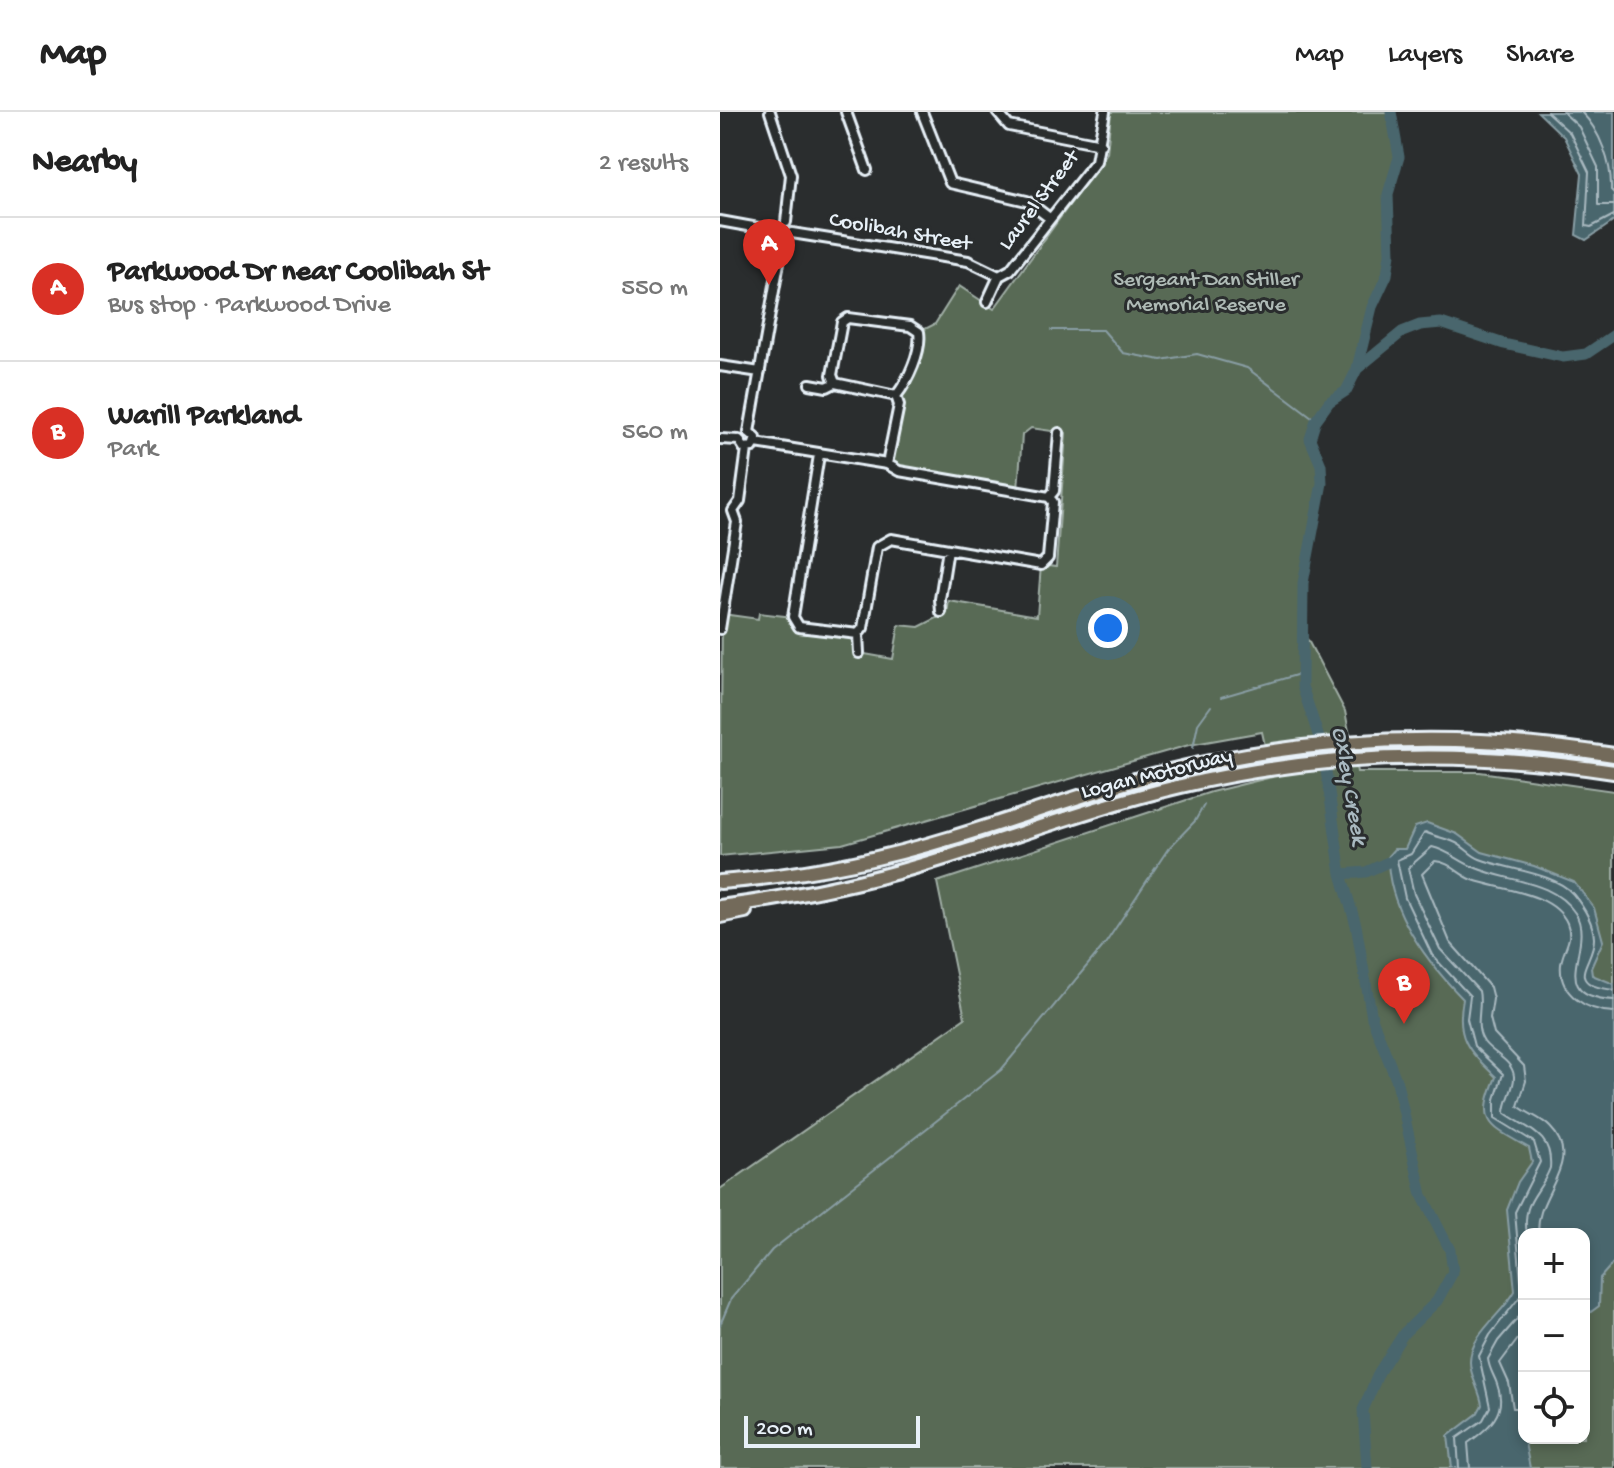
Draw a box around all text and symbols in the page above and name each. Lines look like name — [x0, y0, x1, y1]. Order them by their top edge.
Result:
text: Map — [40, 33, 106, 77]
text: Map — [1295, 39, 1344, 72]
text: Layers — [1388, 39, 1462, 72]
text: Share — [1506, 39, 1574, 72]
text: Nearby — [32, 144, 137, 184]
street label: Laurel Street — [994, 144, 1087, 256]
text: 2 results — [599, 149, 688, 180]
street label: Coolibah Street — [827, 208, 975, 259]
pin: A — [743, 219, 795, 285]
text: Parkwood Dr near Coolibah St — [108, 256, 488, 291]
park label: Sergeant Dan Stiller Memorial Reserve — [1113, 268, 1301, 319]
text: A — [50, 274, 66, 305]
text: 550 m — [621, 274, 688, 305]
text: Bus stop · Parkwood Drive — [108, 291, 391, 322]
text: Warill Parkland — [108, 400, 300, 435]
text: B — [51, 418, 65, 449]
text: 560 m — [622, 418, 688, 449]
text: Park — [108, 435, 158, 466]
your location — [1088, 608, 1128, 648]
water label: Oxley Creek — [1323, 725, 1373, 849]
street label: Logan Motorway — [1079, 744, 1235, 806]
pin: B — [1378, 958, 1430, 1024]
map controls — [1518, 1228, 1590, 1444]
button: + — [1518, 1228, 1590, 1300]
button: − — [1518, 1300, 1590, 1372]
button: locate — [1518, 1372, 1590, 1444]
scale bar — [744, 1412, 920, 1448]
text: 200 m — [756, 1417, 813, 1443]

